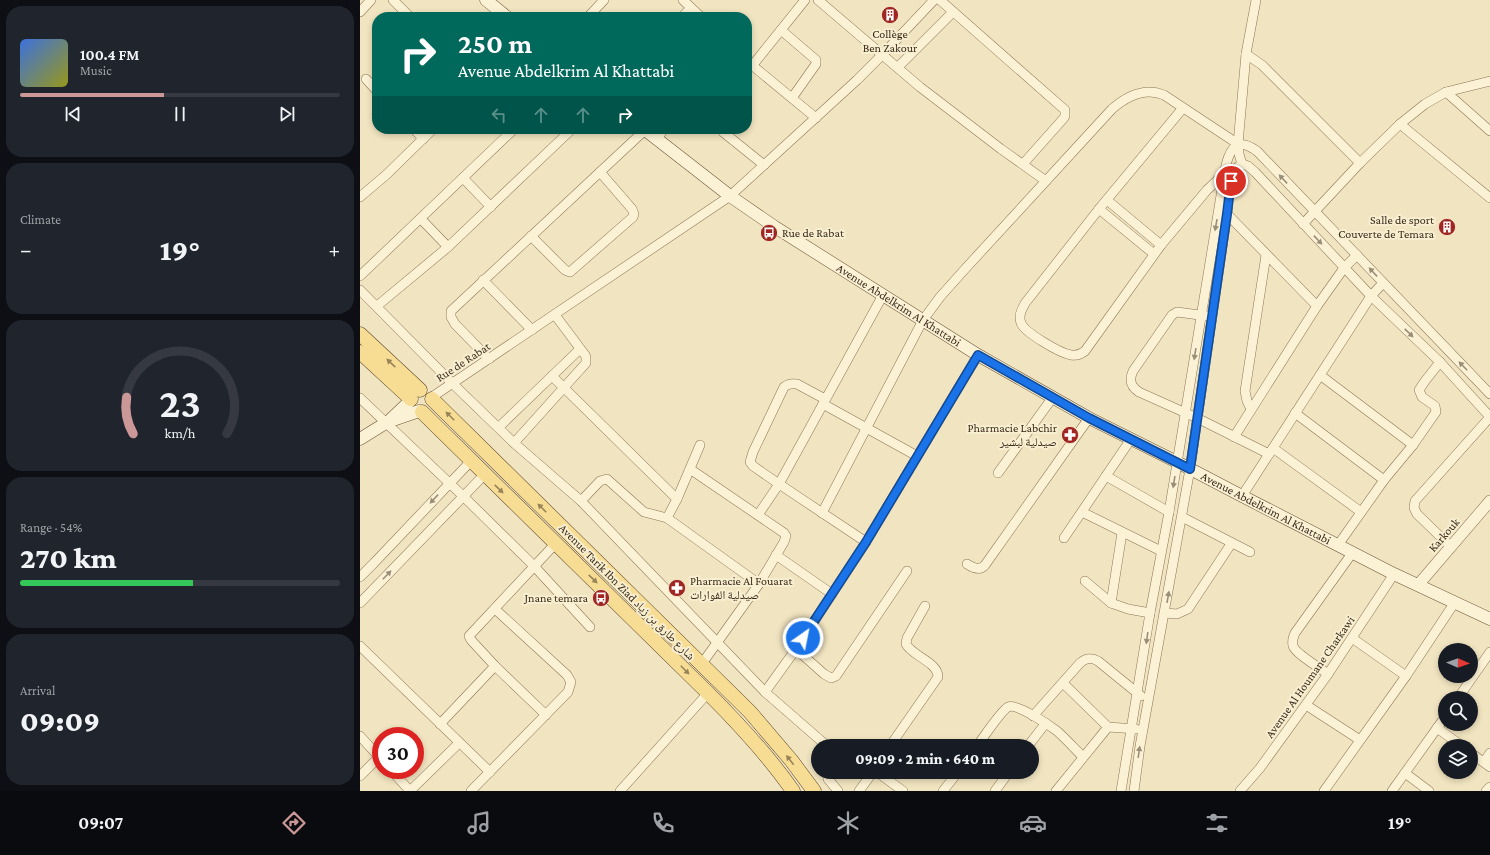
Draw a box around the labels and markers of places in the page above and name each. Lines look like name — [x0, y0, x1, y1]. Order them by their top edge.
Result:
building icon: Collège Ben Zakour — [880, 5, 900, 25]
place label: Collège Ben Zakour — [863, 27, 918, 55]
pin — [1214, 164, 1248, 198]
place label: Salle de sport Couverte de Temara — [1338, 213, 1435, 241]
building icon: Salle de sport Couverte de Temara — [1437, 217, 1457, 237]
bus stop icon: Rue de Rabat — [759, 223, 779, 243]
place label: Rue de Rabat — [782, 226, 845, 240]
place label: Pharmacie Labchir صيدلية لبشير — [967, 421, 1058, 449]
pharmacy icon: Pharmacie Labchir صيدلية لبشير — [1060, 425, 1080, 445]
place label: Pharmacie Al Fouarat صيدلية الفوارات — [690, 574, 793, 602]
pharmacy icon: Pharmacie Al Fouarat صيدلية الفوارات — [667, 578, 687, 598]
bus stop icon: Jnane temara — [591, 588, 611, 608]
place label: Jnane temara — [523, 591, 588, 605]

